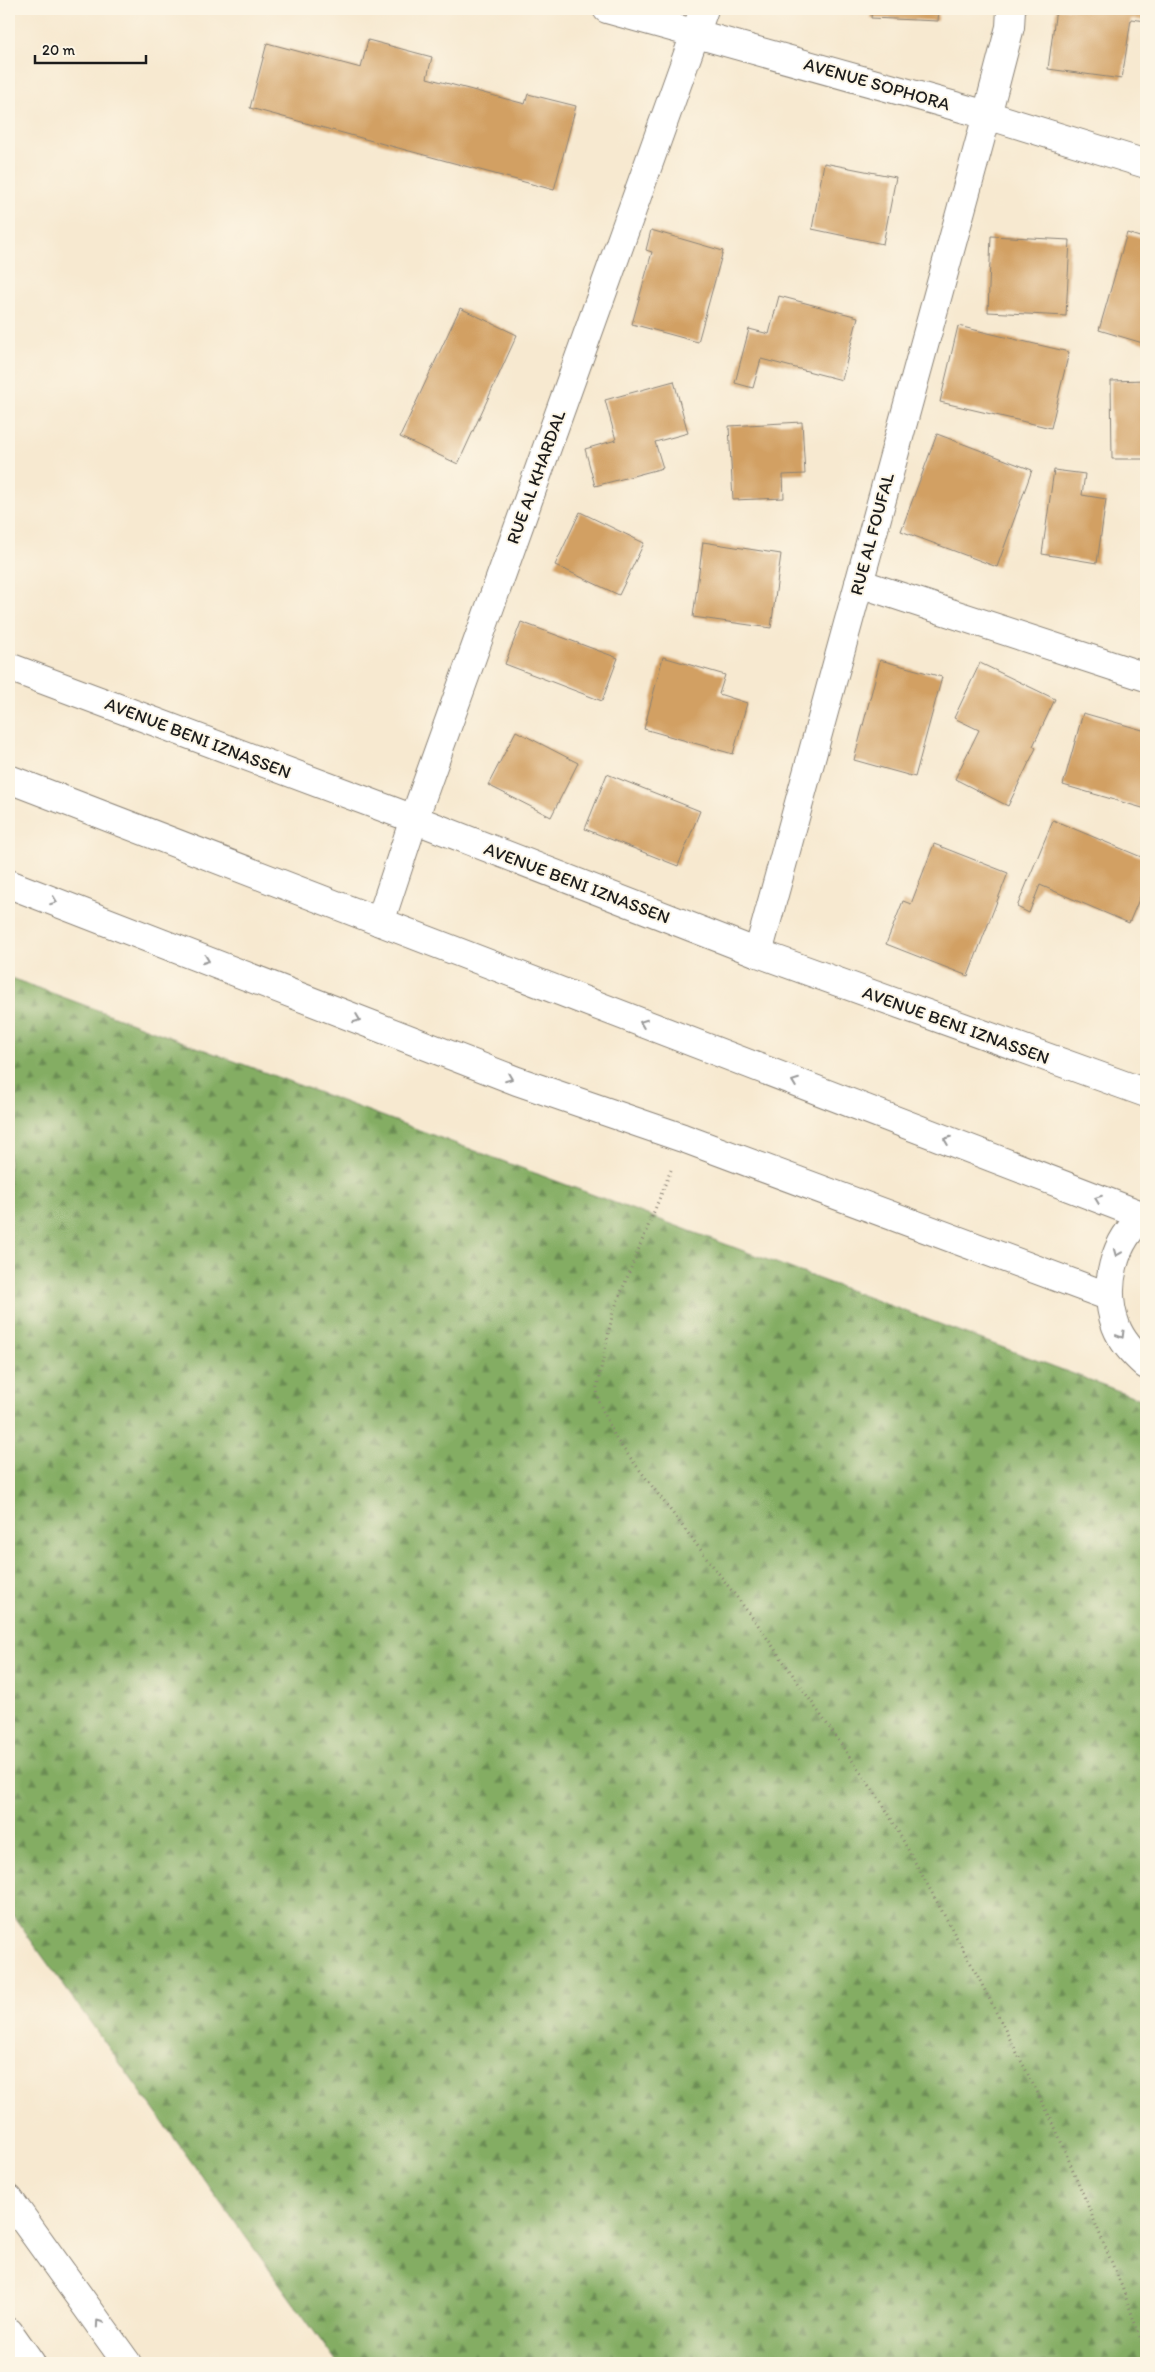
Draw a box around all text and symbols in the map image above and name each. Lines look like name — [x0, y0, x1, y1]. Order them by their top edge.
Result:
scale bar — [35, 32, 146, 64]
text: 20 m — [42, 41, 76, 59]
street label: AVENUE SOPHORA — [801, 53, 953, 116]
street label: RUE AL KHARDAL — [502, 407, 570, 547]
street label: RUE AL FOUFAL — [845, 471, 899, 597]
street label: AVENUE BENI IZNASSEN — [102, 692, 294, 784]
street label: AVENUE BENI IZNASSEN — [481, 837, 673, 929]
one-way arrow — [49, 895, 58, 906]
one-way arrow — [201, 954, 210, 964]
street label: AVENUE BENI IZNASSEN — [859, 981, 1053, 1069]
one-way arrow — [352, 1013, 361, 1023]
one-way arrow — [639, 1019, 648, 1030]
one-way arrow — [504, 1071, 513, 1082]
one-way arrow — [791, 1078, 800, 1088]
one-way arrow — [943, 1136, 951, 1146]
one-way arrow — [1094, 1195, 1103, 1205]
one-way arrow — [1113, 1248, 1124, 1257]
one-way arrow — [1115, 1329, 1125, 1338]
one-way arrow — [96, 2320, 105, 2329]

